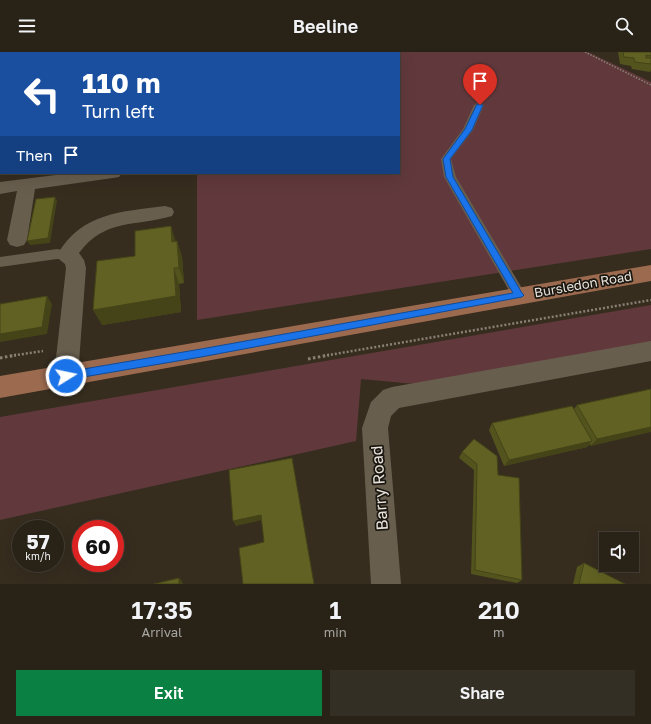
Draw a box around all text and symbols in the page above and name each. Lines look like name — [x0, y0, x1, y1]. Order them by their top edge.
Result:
icon: menu — [16, 15, 38, 37]
text: Beeline — [293, 15, 358, 37]
icon: search — [613, 15, 635, 37]
pin — [463, 64, 497, 105]
text: 110 m — [82, 66, 161, 99]
icon: left — [16, 68, 68, 120]
icon: arrive — [469, 70, 491, 92]
text: Turn left — [82, 100, 155, 122]
icon: arrive — [60, 144, 82, 166]
text: Then — [16, 146, 52, 164]
street label: Bursledon Road — [533, 268, 633, 300]
position arrow — [45, 355, 87, 397]
street label: Barry Road — [366, 445, 392, 531]
speed limit sign: 60 — [72, 520, 124, 572]
text: 57 — [26, 529, 50, 553]
map controls — [599, 532, 639, 572]
button: sound — [599, 532, 639, 572]
text: km/h — [25, 550, 51, 562]
text: 17:35 — [131, 595, 193, 624]
text: 1 — [329, 595, 341, 624]
text: 210 — [478, 595, 520, 624]
text: Arrival — [142, 624, 182, 640]
text: min — [324, 624, 347, 640]
text: m — [493, 624, 505, 640]
button: Exit — [16, 670, 322, 716]
button: Share — [330, 670, 635, 716]

